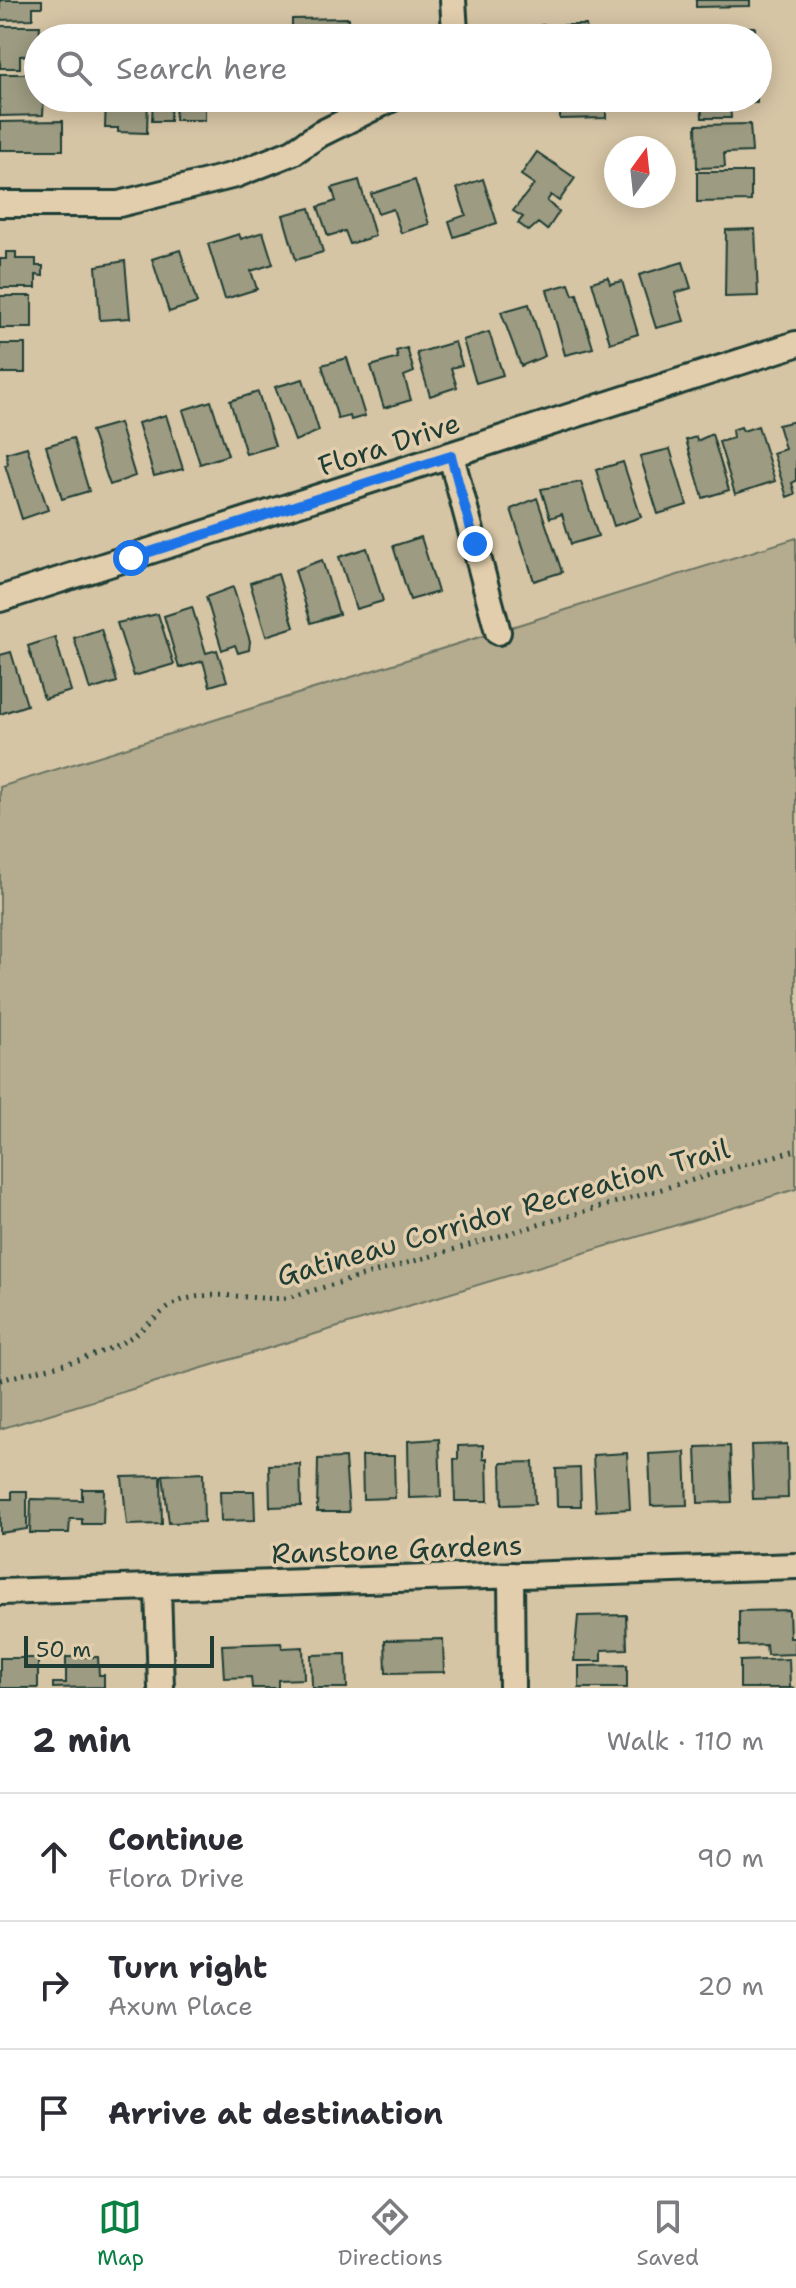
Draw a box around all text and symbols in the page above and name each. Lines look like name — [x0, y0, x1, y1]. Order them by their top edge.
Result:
search box — [24, 24, 772, 112]
icon: search — [52, 46, 96, 90]
text: Search here — [116, 48, 287, 89]
north arrow — [604, 136, 676, 208]
street label: Flora Drive — [313, 403, 465, 485]
route end — [457, 526, 493, 562]
route start — [113, 540, 149, 576]
street label: Gatineau Corridor Recreation Trail — [272, 1129, 734, 1295]
street label: Ranstone Gardens — [271, 1526, 523, 1572]
scale bar — [24, 1632, 214, 1668]
text: 50 m — [36, 1635, 91, 1664]
text: 2 min — [32, 1717, 131, 1763]
text: Walk · 110 m — [606, 1723, 764, 1758]
text: Continue — [108, 1819, 244, 1860]
icon: ahead — [32, 1835, 76, 1879]
text: 90 m — [697, 1840, 764, 1875]
text: Flora Drive — [108, 1860, 244, 1895]
text: Turn right — [108, 1947, 267, 1988]
icon: right — [32, 1963, 76, 2007]
text: 20 m — [697, 1968, 764, 2003]
text: Axum Place — [108, 1988, 253, 2023]
icon: arrive — [32, 2091, 76, 2135]
text: Arrive at destination — [108, 2093, 443, 2134]
tab: Map — [97, 2195, 144, 2272]
tab: Directions — [338, 2195, 443, 2272]
tab: Saved — [637, 2195, 699, 2272]

